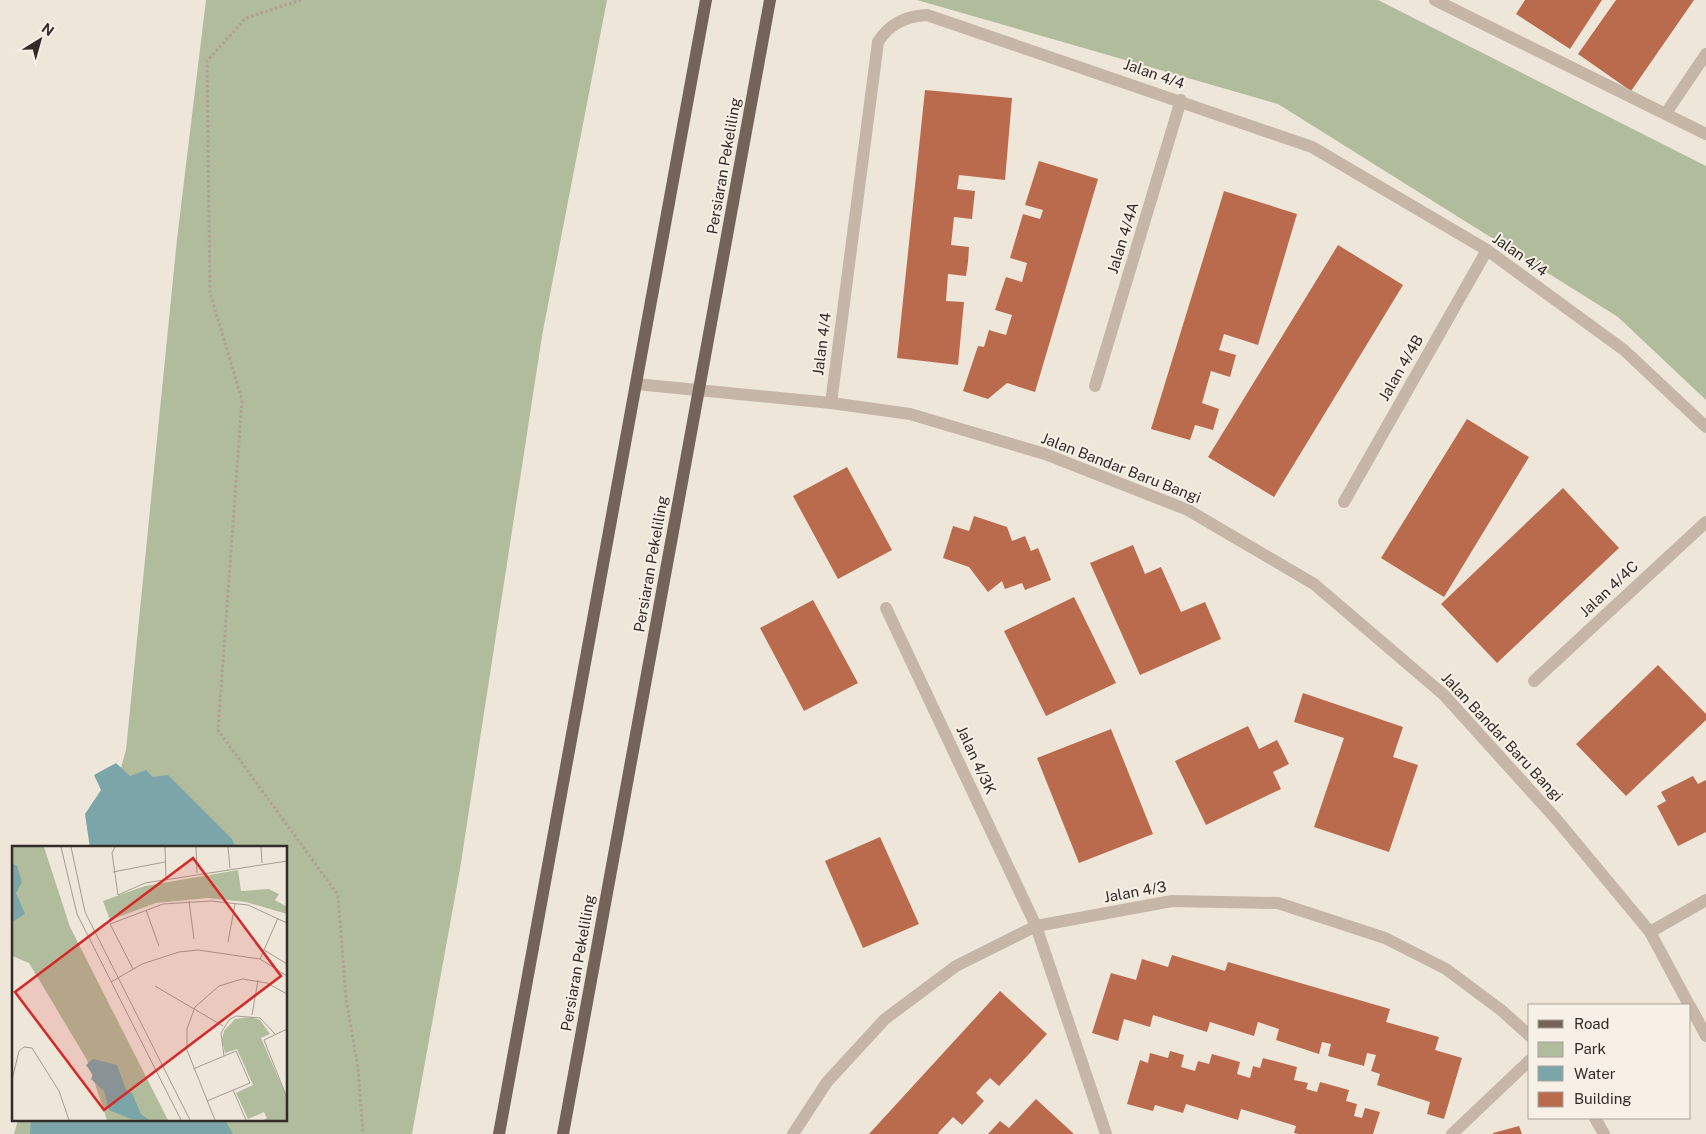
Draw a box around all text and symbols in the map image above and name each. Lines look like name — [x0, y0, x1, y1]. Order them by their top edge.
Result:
north arrow — [15, 15, 65, 65]
text: N — [39, 20, 57, 39]
street label: Jalan 4/4 — [1121, 55, 1187, 92]
street label: Persiaran Pekeliling — [703, 96, 744, 236]
street label: Jalan 4/4A — [1104, 200, 1142, 276]
street label: Jalan 4/4 — [1489, 229, 1551, 280]
street label: Jalan 4/4 — [809, 311, 834, 376]
street label: Jalan 4/4B — [1375, 332, 1426, 404]
street label: Jalan Bandar Baru Bangi — [1039, 429, 1203, 506]
street label: Persiaran Pekeliling — [630, 494, 671, 634]
street label: Jalan 4/4C — [1576, 557, 1641, 620]
street label: Jalan Bandar Baru Bangi — [1438, 669, 1566, 804]
street label: Jalan 4/3K — [953, 723, 1000, 797]
inset map — [12, 846, 288, 1122]
street label: Jalan 4/3 — [1102, 878, 1168, 905]
street label: Persiaran Pekeliling — [557, 893, 598, 1033]
legend — [1528, 1004, 1691, 1119]
text: Road — [1574, 1015, 1610, 1032]
text: Park — [1574, 1040, 1606, 1057]
text: Water — [1574, 1065, 1616, 1082]
text: Building — [1574, 1090, 1632, 1107]

